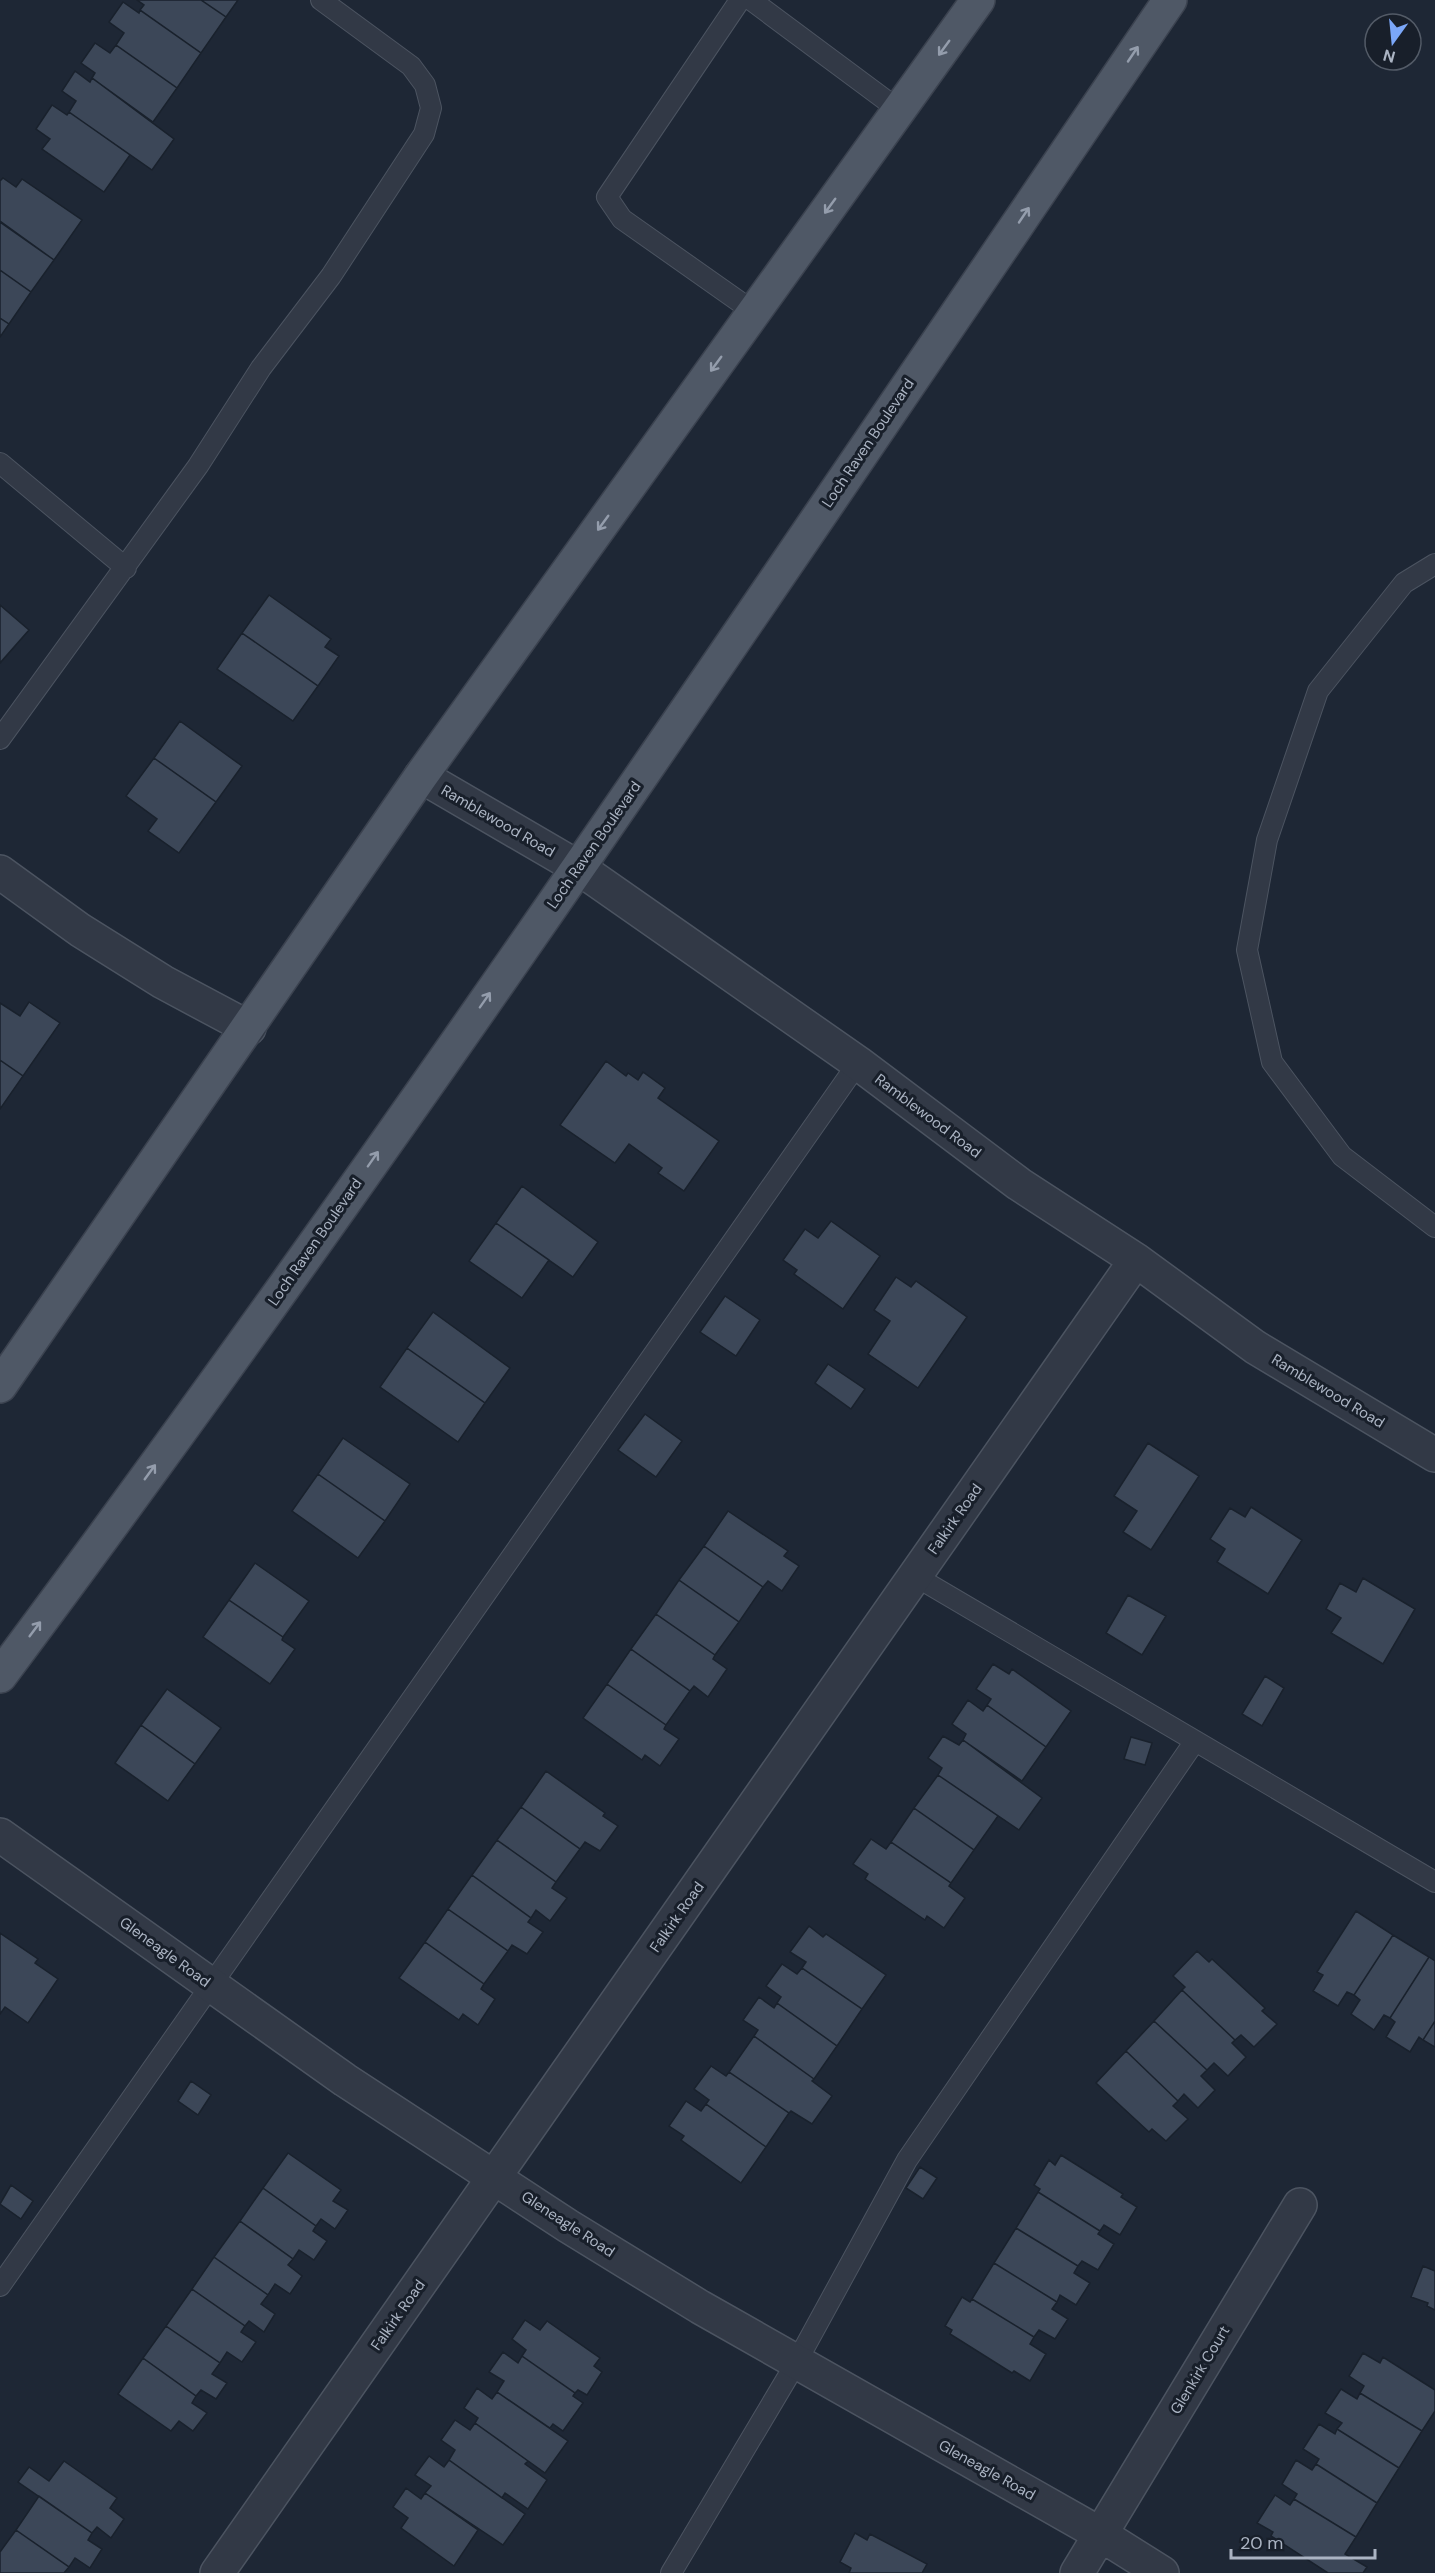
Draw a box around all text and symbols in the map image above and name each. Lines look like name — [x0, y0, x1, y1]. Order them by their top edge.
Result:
north arrow — [1363, 12, 1423, 72]
one-way arrow — [938, 39, 950, 55]
text: N — [1381, 44, 1398, 68]
one-way arrow — [1127, 46, 1139, 63]
one-way arrow — [824, 198, 836, 214]
one-way arrow — [1018, 207, 1030, 224]
one-way arrow — [710, 356, 722, 372]
street label: Loch Raven Boulevard — [817, 375, 919, 511]
one-way arrow — [597, 514, 609, 530]
street label: Loch Raven Boulevard — [542, 777, 646, 913]
street label: Ramblewood Road — [437, 780, 559, 862]
one-way arrow — [479, 992, 492, 1008]
street label: Ramblewood Road — [871, 1069, 985, 1163]
one-way arrow — [367, 1152, 379, 1168]
street label: Loch Raven Boulevard — [263, 1174, 367, 1310]
street label: Ramblewood Road — [1268, 1349, 1388, 1433]
one-way arrow — [143, 1464, 156, 1480]
street label: Falkirk Road — [923, 1480, 987, 1558]
one-way arrow — [29, 1622, 41, 1638]
street label: Falkirk Road — [645, 1878, 709, 1956]
street label: Gleneagle Road — [116, 1912, 214, 1992]
street label: Gleneagle Road — [517, 2186, 619, 2262]
street label: Falkirk Road — [366, 2276, 430, 2354]
street label: Glenkirk Court — [1166, 2322, 1234, 2418]
street label: Gleneagle Road — [935, 2435, 1039, 2505]
scale bar — [1231, 2522, 1375, 2560]
text: 20 m — [1240, 2531, 1283, 2555]

